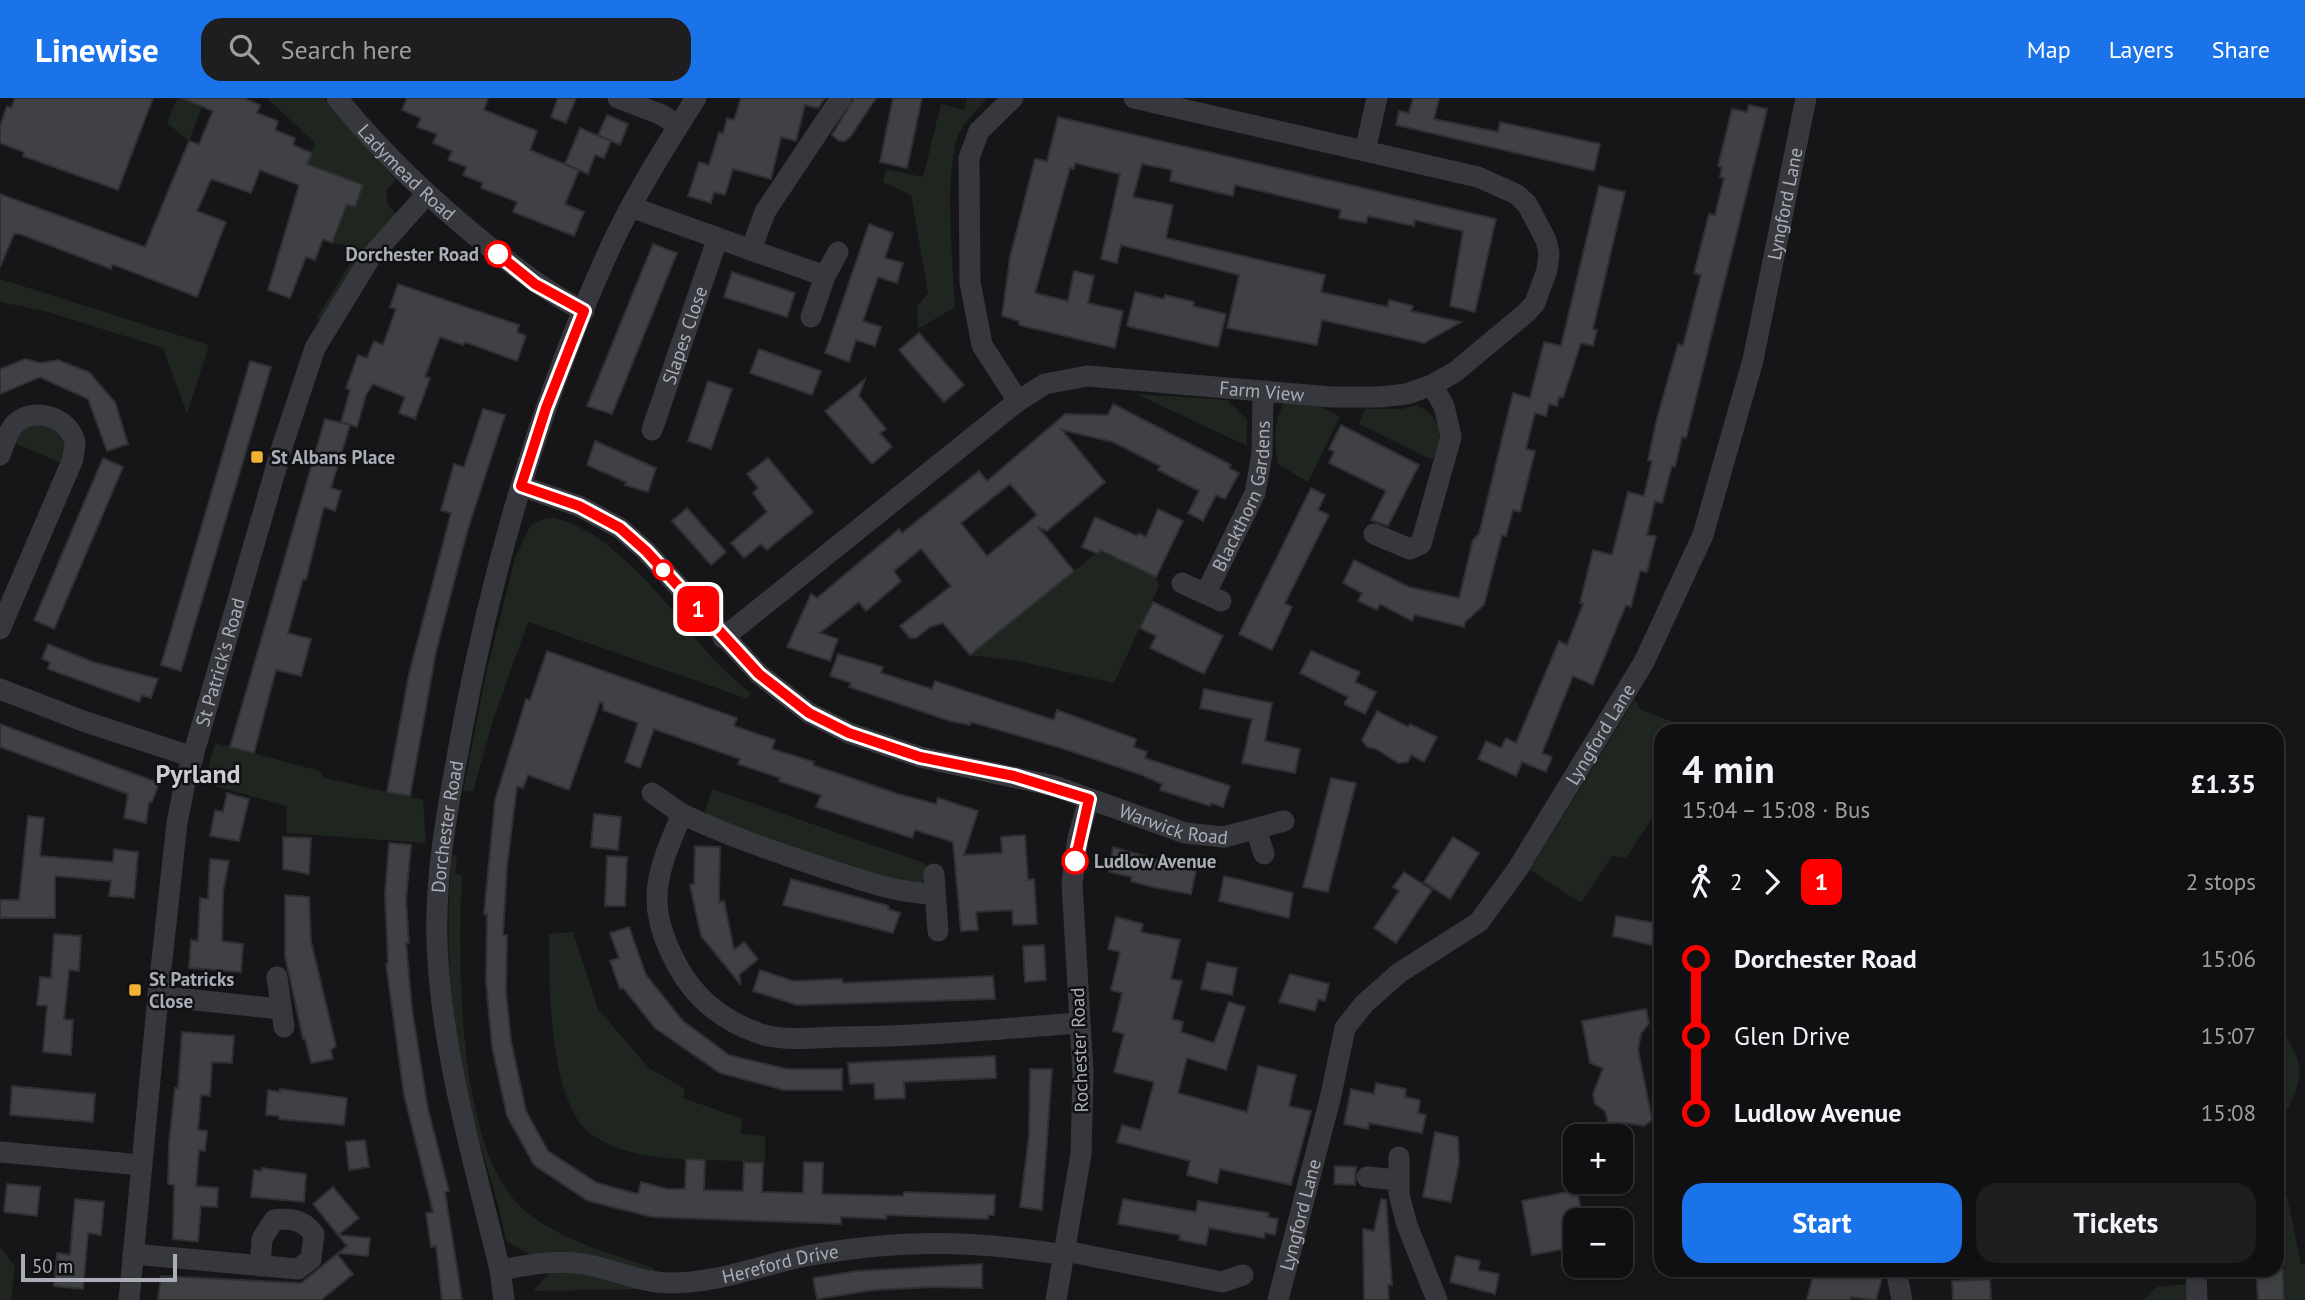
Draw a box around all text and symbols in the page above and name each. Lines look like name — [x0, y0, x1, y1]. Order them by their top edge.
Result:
search box — [201, 18, 691, 81]
text: Linewise — [35, 28, 159, 71]
icon: search — [225, 30, 263, 68]
text: Search here — [281, 33, 412, 66]
text: Map — [2027, 34, 2071, 65]
text: Layers — [2109, 34, 2174, 65]
text: Share — [2212, 34, 2270, 65]
street label: Ladymead Road — [353, 119, 461, 226]
street label: Lyngford Lane — [1762, 145, 1808, 262]
marker: Dorchester Road — [485, 241, 511, 267]
place label: Dorchester Road — [346, 242, 479, 266]
street label: Slapes Close — [656, 283, 712, 388]
street label: Farm View — [1218, 375, 1305, 407]
street label: Blackthorn Gardens — [1207, 420, 1275, 575]
place label: St Albans Place — [271, 445, 395, 469]
marker: St Albans Place — [249, 449, 265, 465]
unlabelled marker — [653, 560, 673, 580]
line badge: 1 — [675, 586, 721, 632]
text: 1 — [691, 593, 705, 624]
street label: St Patrick's Road — [190, 595, 250, 729]
street label: Lyngford Lane — [1560, 679, 1640, 789]
text: 4 min — [1682, 744, 1775, 793]
district label: Pyrland — [155, 757, 241, 790]
street label: Dorchester Road — [426, 758, 468, 893]
text: £1.35 — [2191, 767, 2256, 800]
text: 15:04 – 15:08 · Bus — [1682, 795, 1870, 824]
street label: Warwick Road — [1116, 798, 1229, 849]
marker: Ludlow Avenue — [1062, 848, 1088, 874]
place label: Ludlow Avenue — [1094, 849, 1216, 873]
icon: walk — [1682, 863, 1720, 901]
icon: forward — [1753, 863, 1791, 901]
text: 1 — [1815, 866, 1828, 897]
text: 2 — [1730, 867, 1743, 896]
text: 2 stops — [2186, 867, 2256, 896]
text: Dorchester Road — [1734, 942, 1917, 975]
text: 15:06 — [2201, 944, 2256, 973]
place label: St Patricks Close — [149, 967, 234, 1013]
marker: St Patricks Close — [127, 982, 143, 998]
street label: Rochester Road — [1065, 987, 1093, 1113]
text: Glen Drive — [1734, 1019, 1850, 1052]
text: 15:07 — [2201, 1021, 2256, 1050]
text: Ludlow Avenue — [1734, 1096, 1902, 1129]
text: 15:08 — [2201, 1098, 2256, 1127]
map controls — [1563, 1124, 1633, 1278]
button: + — [1563, 1124, 1633, 1194]
street label: Lyngford Lane — [1274, 1157, 1326, 1273]
button: Start — [1682, 1183, 1962, 1263]
button: Tickets — [1976, 1183, 2256, 1263]
button: − — [1563, 1208, 1633, 1278]
street label: Hereford Drive — [719, 1239, 840, 1289]
scale bar — [21, 1251, 177, 1283]
text: 50 m — [32, 1254, 73, 1278]

